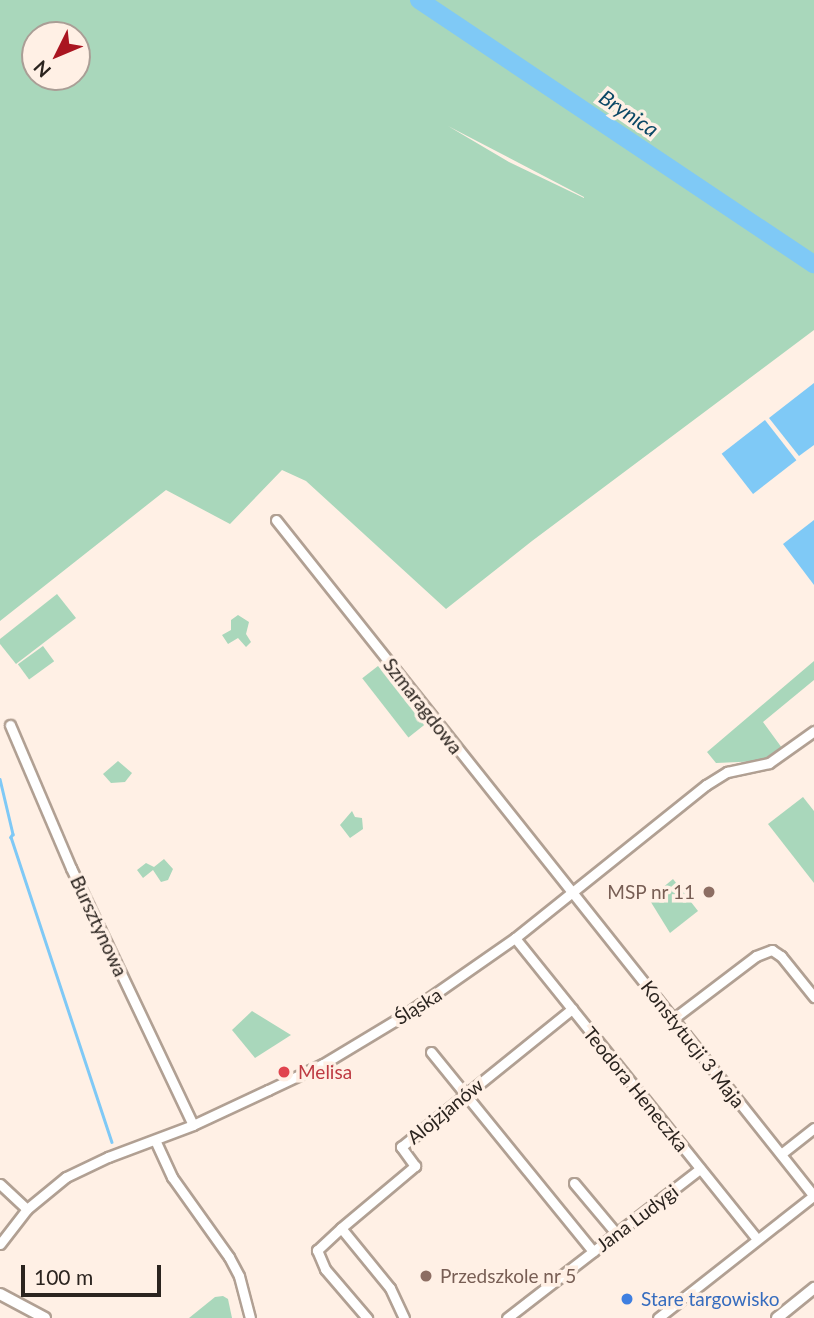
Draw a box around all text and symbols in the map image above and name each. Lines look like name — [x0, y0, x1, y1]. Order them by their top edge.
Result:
north arrow — [21, 21, 91, 91]
text: N — [28, 56, 55, 83]
water label: Brynica — [595, 84, 663, 142]
street label: Szmaragdowa — [379, 654, 467, 758]
street label: Bursztynowa — [66, 872, 132, 980]
place label: MSP nr 11 — [606, 881, 695, 903]
marker: MSP nr 11 — [701, 884, 717, 900]
street label: Konstytucji 3 Maja — [636, 976, 750, 1112]
street label: Śląska — [390, 983, 446, 1029]
street label: Teodora Heneczka — [579, 1022, 693, 1156]
place label: Melisa — [298, 1061, 352, 1083]
marker: Melisa — [276, 1064, 292, 1080]
street label: Alojzjanów — [402, 1073, 488, 1149]
street label: Jana Ludygi — [592, 1180, 682, 1256]
scale bar — [24, 1252, 164, 1296]
text: 100 m — [34, 1264, 93, 1289]
place label: Przedszkole nr 5 — [440, 1265, 577, 1287]
marker: Przedszkole nr 5 — [418, 1268, 434, 1284]
place label: Stare targowisko — [641, 1288, 779, 1310]
marker: Stare targowisko — [619, 1291, 635, 1307]

